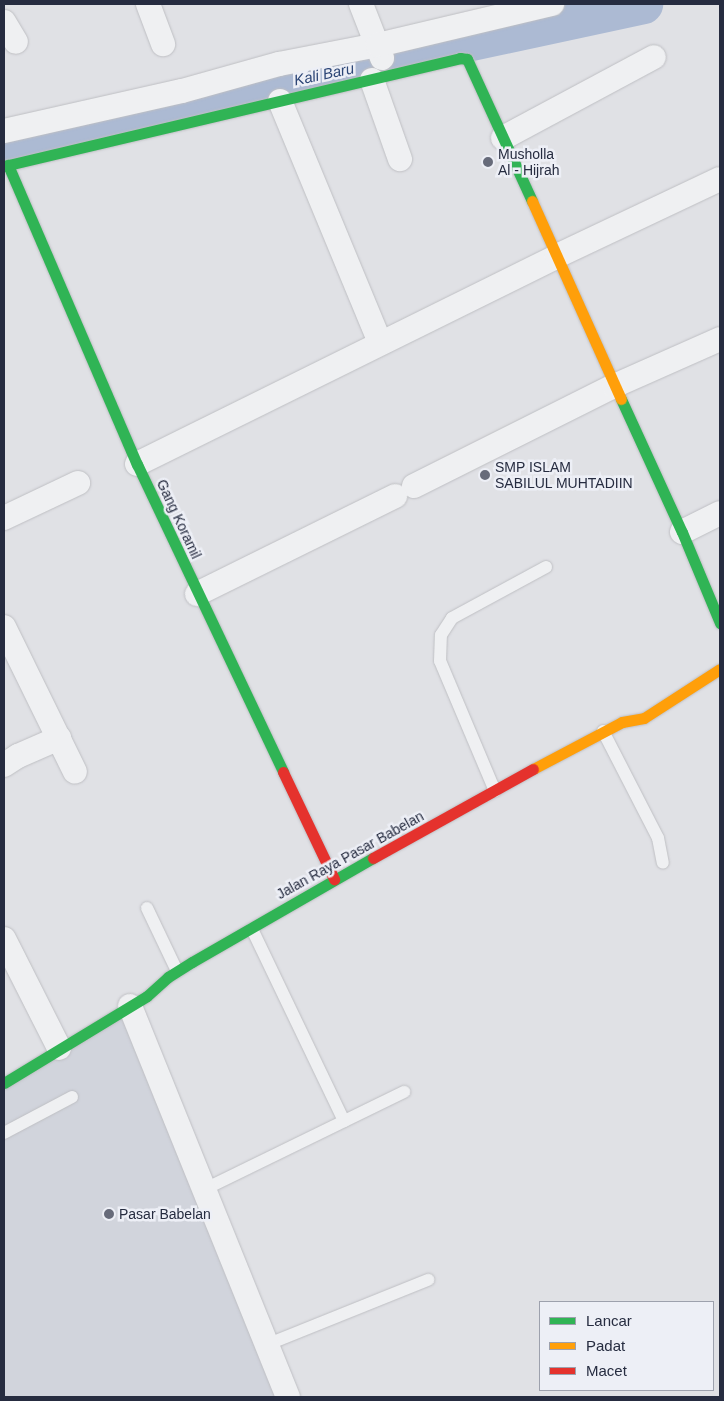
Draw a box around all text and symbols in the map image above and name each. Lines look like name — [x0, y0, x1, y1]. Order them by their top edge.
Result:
water label: Kali Baru — [292, 59, 356, 89]
place label: Musholla Al - Hijrah — [498, 146, 559, 178]
marker: Musholla Al - Hijrah — [482, 156, 494, 168]
place label: SMP ISLAM SABILUL MUHTADIIN — [495, 459, 633, 492]
marker: SMP ISLAM SABILUL MUHTADIIN — [479, 469, 491, 481]
street label: Gang Koramil — [153, 477, 205, 561]
street label: Jalan Raya Pasar Babelan — [273, 807, 427, 903]
place label: Pasar Babelan — [119, 1206, 211, 1222]
marker: Pasar Babelan — [103, 1208, 115, 1220]
legend — [539, 1301, 714, 1391]
text: Lancar — [586, 1312, 632, 1329]
text: Padat — [586, 1337, 625, 1354]
text: Macet — [586, 1362, 627, 1379]

